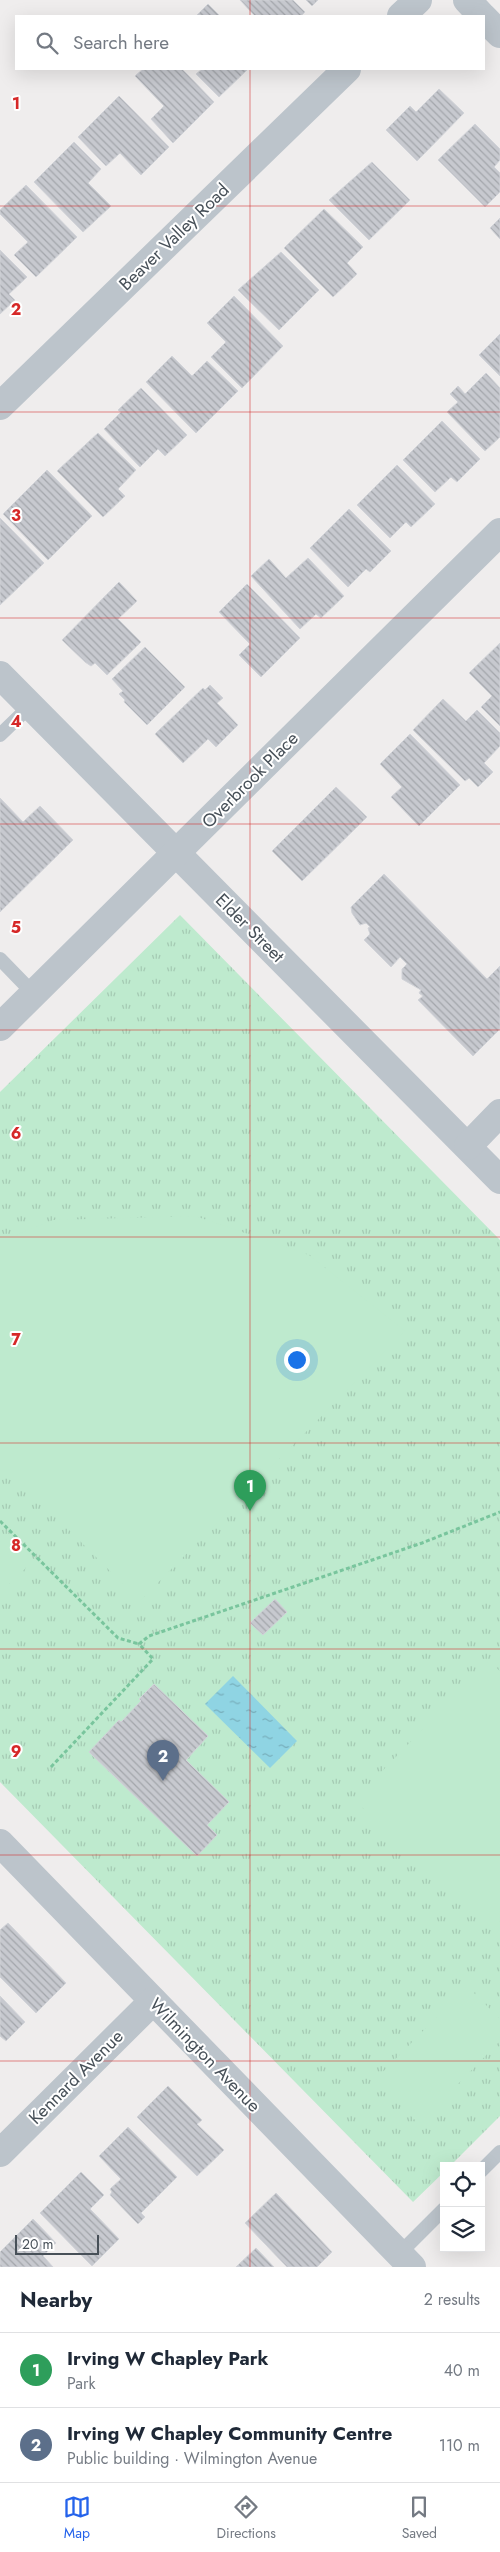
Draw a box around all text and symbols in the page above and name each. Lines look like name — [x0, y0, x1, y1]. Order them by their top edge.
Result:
search box — [15, 15, 485, 70]
icon: search — [33, 29, 61, 57]
text: Search here — [73, 29, 169, 56]
text: 1 — [12, 92, 20, 115]
street label: Beaver Valley Road — [113, 177, 235, 297]
text: 2 — [11, 298, 21, 321]
text: 3 — [11, 504, 21, 527]
text: 4 — [10, 710, 22, 733]
street label: Overbrook Place — [196, 726, 304, 834]
street label: Elder Street — [210, 888, 291, 969]
text: 5 — [11, 916, 21, 939]
text: 6 — [11, 1122, 21, 1145]
text: 7 — [11, 1328, 21, 1351]
your location — [284, 1347, 310, 1373]
pin: 1 — [234, 1470, 266, 1511]
text: 8 — [11, 1534, 21, 1557]
text: 9 — [11, 1740, 21, 1763]
pin: 2 — [147, 1740, 179, 1781]
street label: Wilmington Avenue — [144, 1992, 266, 2118]
street label: Kennard Avenue — [23, 2024, 129, 2130]
map controls — [440, 2162, 485, 2252]
button: locate — [440, 2162, 485, 2207]
button: layers — [440, 2207, 485, 2252]
scale bar — [15, 2232, 99, 2255]
text: 20 m — [22, 2234, 54, 2254]
text: Nearby — [20, 2285, 92, 2315]
text: 2 results — [424, 2288, 480, 2311]
text: Irving W Chapley Park — [67, 2345, 269, 2372]
text: 1 — [32, 2359, 40, 2382]
text: 40 m — [444, 2359, 480, 2382]
text: Park — [67, 2372, 96, 2395]
text: Irving W Chapley Community Centre — [67, 2420, 392, 2447]
text: 2 — [31, 2434, 41, 2457]
text: 110 m — [439, 2434, 480, 2457]
text: Public building · Wilmington Avenue — [67, 2447, 317, 2470]
tab: Map — [63, 2493, 91, 2543]
tab: Directions — [217, 2493, 276, 2543]
tab: Saved — [402, 2493, 437, 2543]

